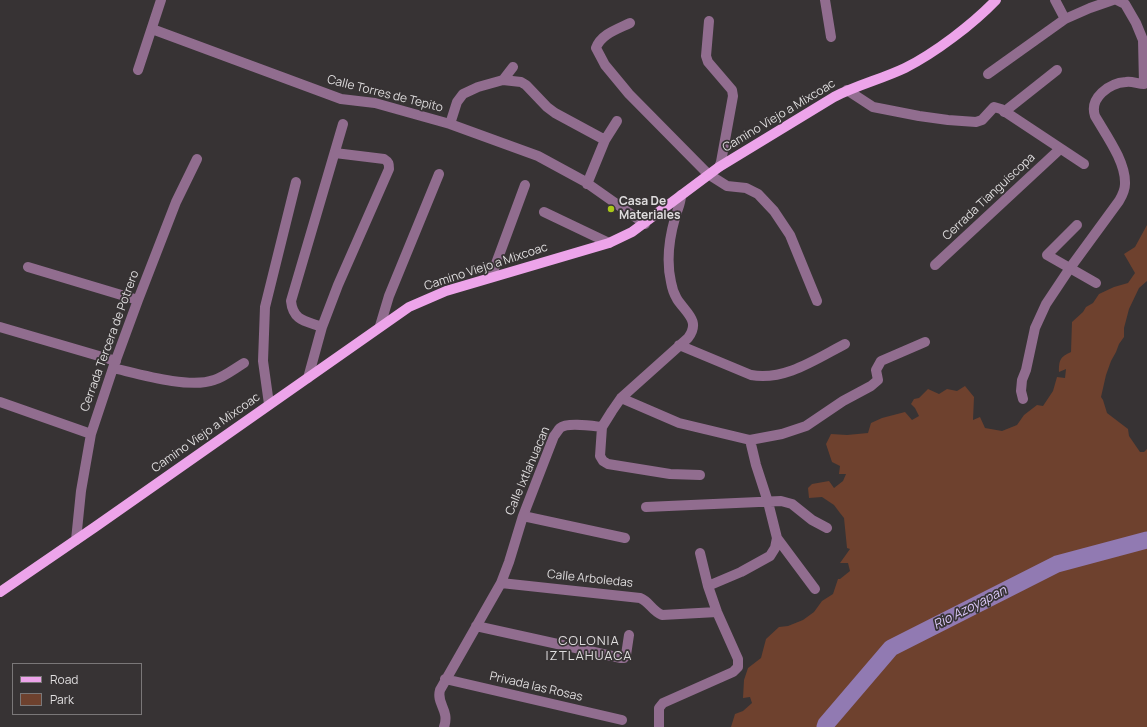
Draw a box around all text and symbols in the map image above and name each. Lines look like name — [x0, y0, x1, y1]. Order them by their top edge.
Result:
street label: Calle Torres de Tepito — [326, 73, 444, 115]
street label: Camino Viejo a Mixcoac — [720, 77, 838, 155]
street label: Cerrada Tianguiscopa — [940, 150, 1038, 244]
place label: Casa De Materiales — [619, 195, 680, 223]
marker: Casa De Materiales — [606, 204, 616, 214]
street label: Camino Viejo a Mixcoac — [422, 240, 550, 294]
street label: Cerrada Tercera de Potrero — [78, 269, 142, 413]
street label: Camino Viejo a Mixcoac — [149, 390, 263, 476]
street label: Calle Ixtlahuacan — [503, 424, 553, 518]
street label: Calle Arboledas — [546, 567, 634, 591]
water label: Rio Azoyapan — [931, 583, 1009, 633]
district label: COLONIA IZTLAHUACA — [545, 633, 633, 664]
legend — [12, 663, 142, 715]
street label: Privada las Rosas — [488, 669, 584, 705]
text: Road — [50, 671, 78, 688]
text: Park — [50, 691, 74, 708]

